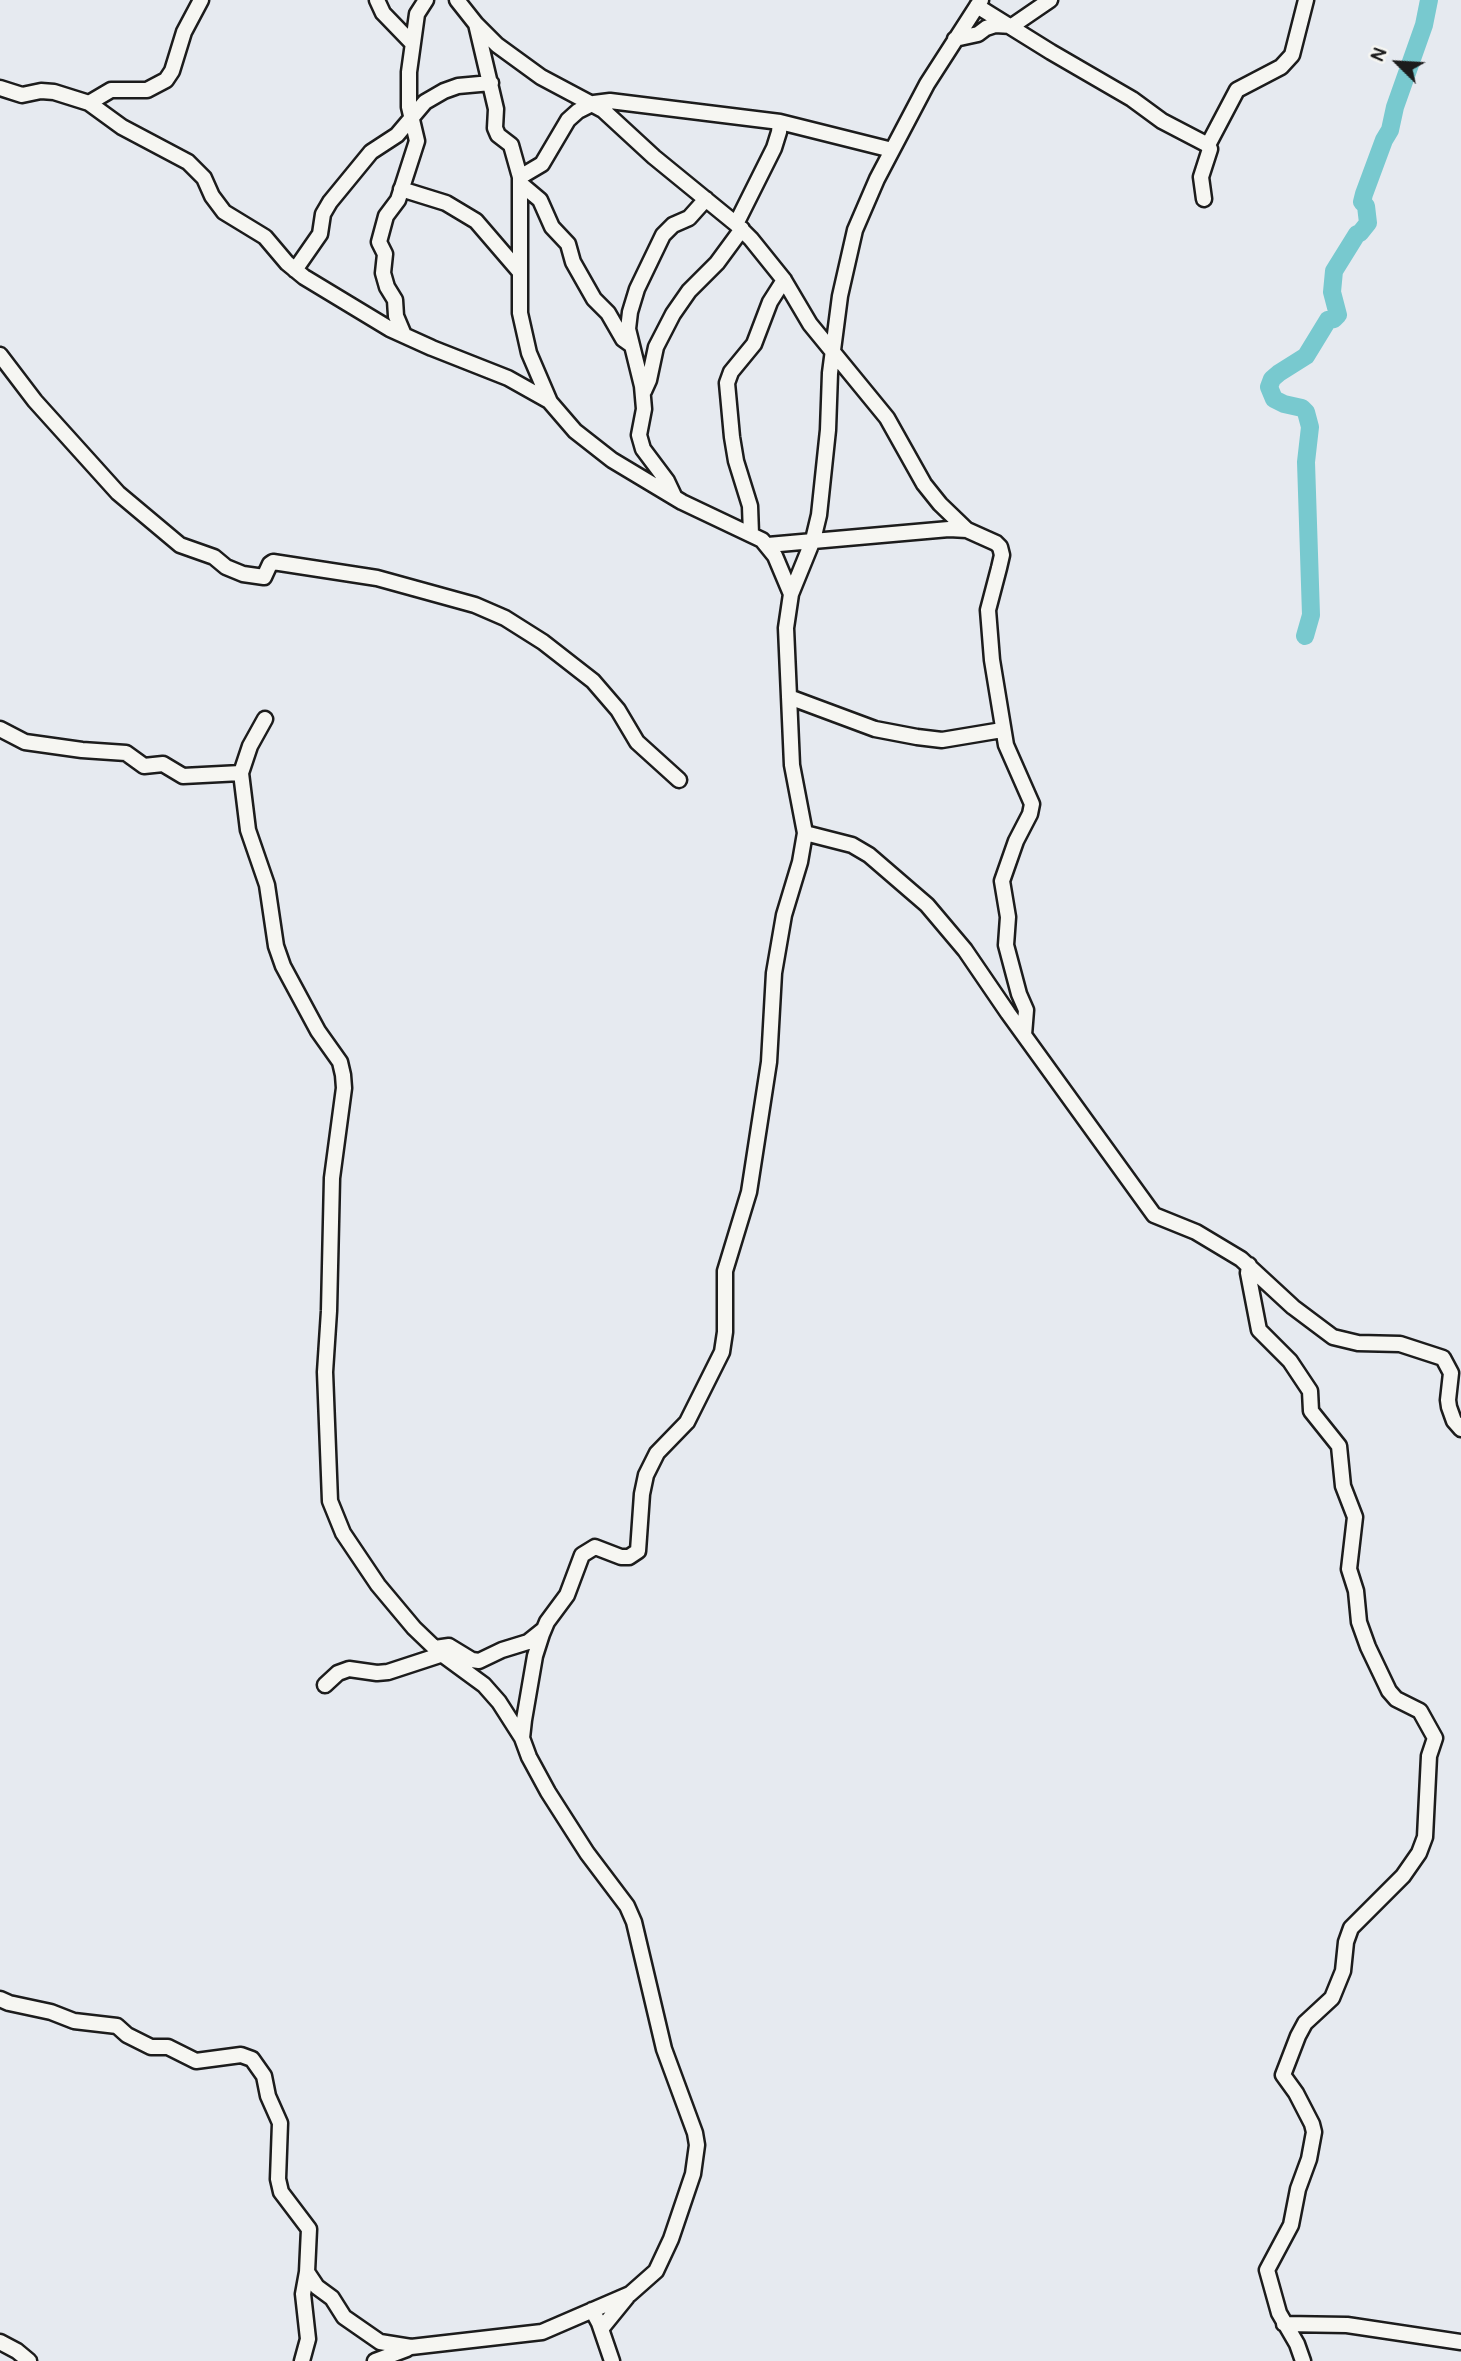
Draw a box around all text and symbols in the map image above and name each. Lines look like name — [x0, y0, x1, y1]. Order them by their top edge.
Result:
north arrow — [1363, 28, 1433, 98]
text: N — [1365, 44, 1392, 65]

